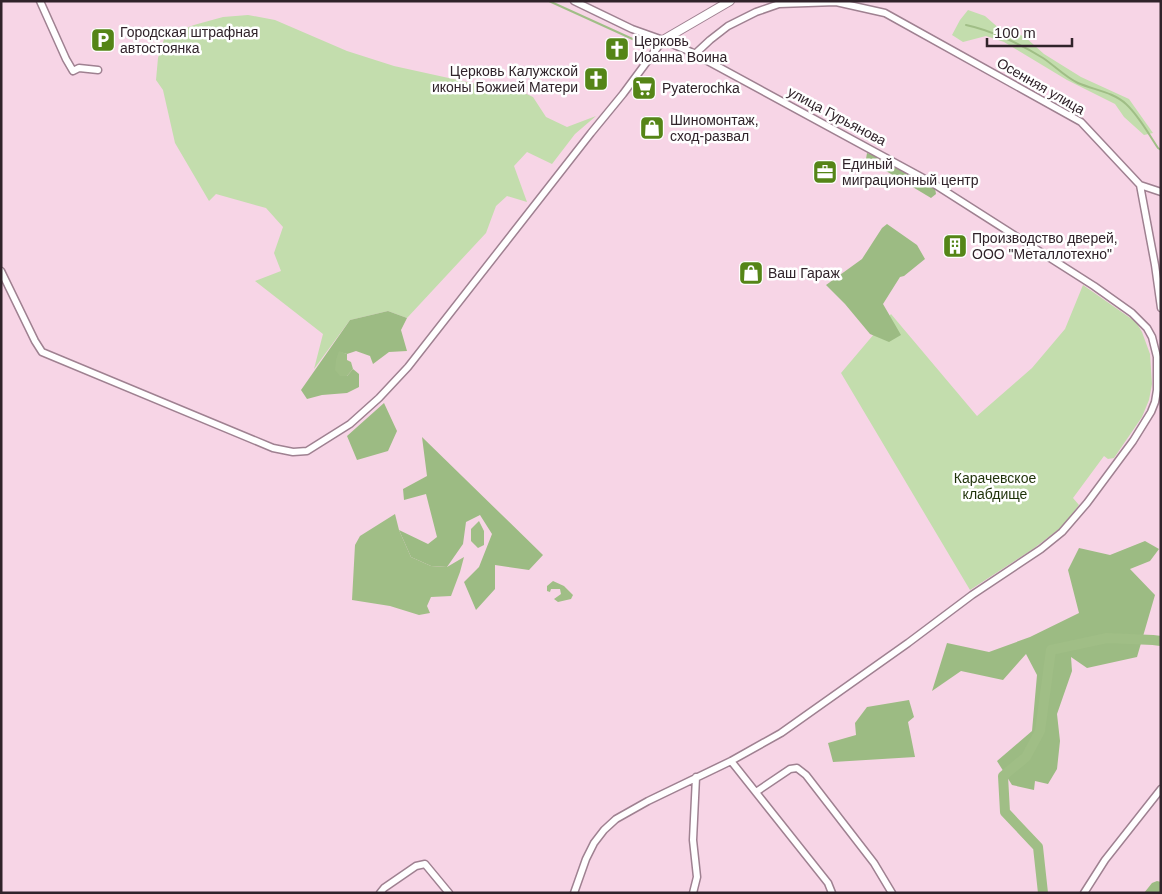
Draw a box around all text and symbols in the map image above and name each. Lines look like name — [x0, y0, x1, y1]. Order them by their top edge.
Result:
scale bar — [987, 15, 1072, 47]
place label: Городская штрафная автостоянка — [120, 24, 258, 56]
text: 100 m — [994, 24, 1036, 41]
parking icon: Городская штрафная автостоянка — [90, 27, 116, 53]
place label: Церковь Иоанна Воина — [634, 33, 727, 65]
church icon: Церковь Иоанна Воина — [604, 36, 630, 62]
street label: Осенняя улица — [994, 54, 1088, 118]
place label: Церковь Калужской иконы Божией Матери — [432, 63, 578, 95]
church icon: Церковь Калужской иконы Божией Матери — [583, 66, 609, 92]
supermarket icon: Pyaterochka — [631, 75, 657, 101]
place label: Pyaterochka — [662, 80, 740, 96]
street label: улица Гурьянова — [785, 83, 889, 149]
place label: Шиномонтаж, сход-развал — [670, 112, 759, 144]
shop icon: Шиномонтаж, сход-развал — [639, 115, 665, 141]
place label: Единый миграционный центр — [842, 156, 979, 188]
office icon: Единый миграционный центр — [812, 159, 838, 185]
place label: Производство дверей, ООО "Металлотехно" — [972, 230, 1118, 262]
building icon: Производство дверей, ООО "Металлотехно" — [942, 233, 968, 259]
shop icon: Ваш Гараж — [738, 260, 764, 286]
place label: Ваш Гараж — [768, 265, 840, 281]
park label: Карачевское клабдище — [954, 470, 1036, 502]

